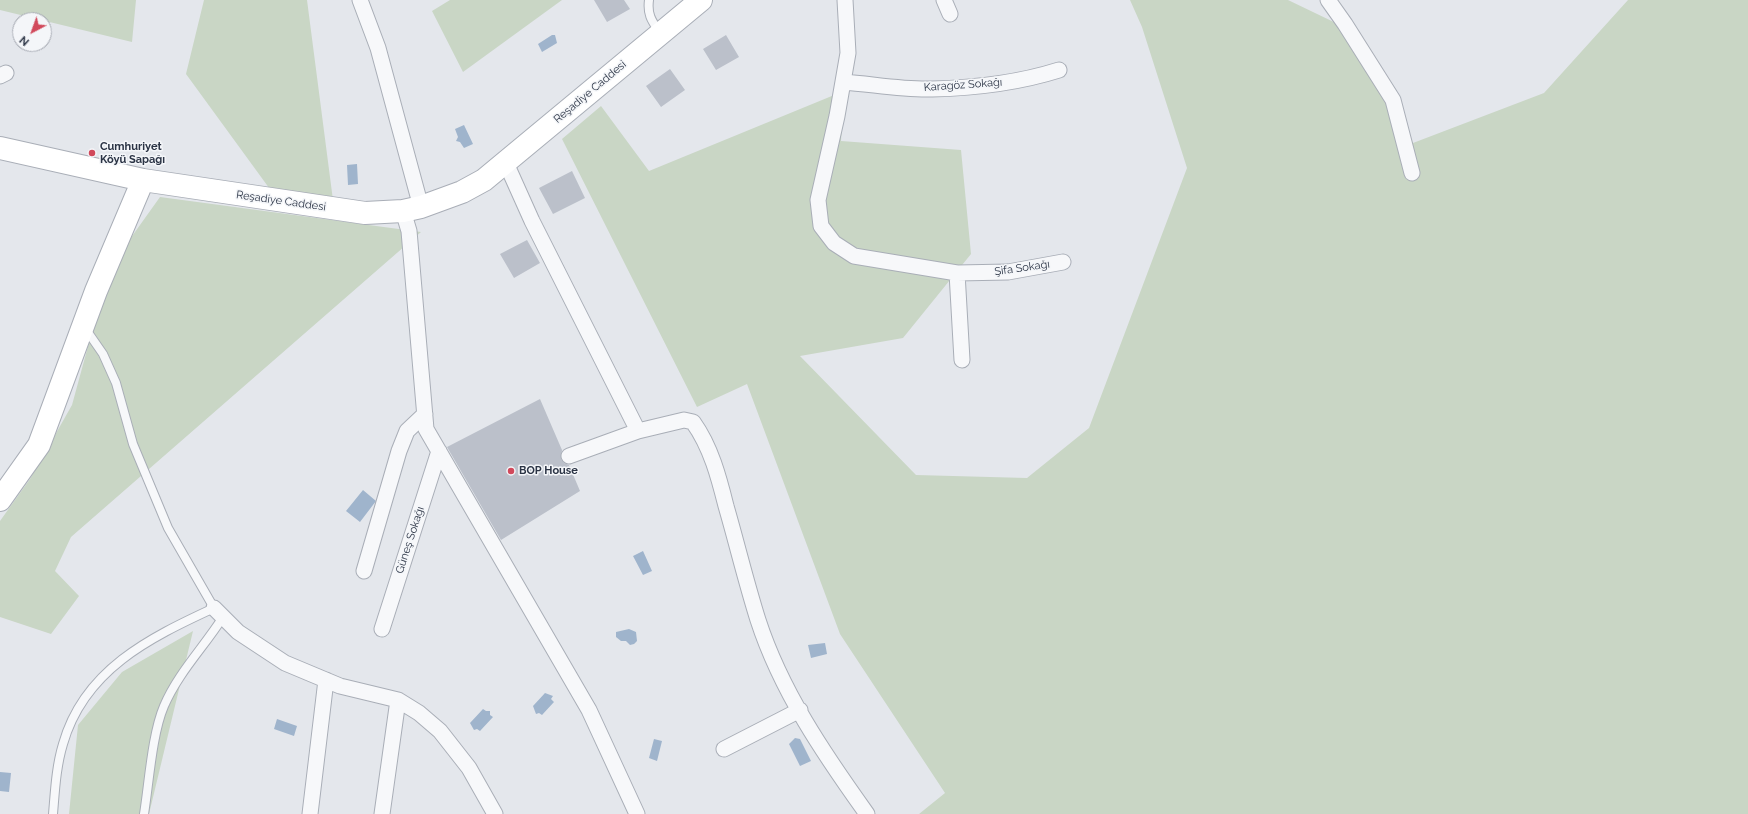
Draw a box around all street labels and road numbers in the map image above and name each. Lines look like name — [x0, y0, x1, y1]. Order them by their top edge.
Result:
street label: Reşadiye Caddesi — [551, 58, 629, 126]
street label: Karagöz Sokağı — [923, 76, 1003, 94]
street label: Reşadiye Caddesi — [235, 188, 327, 214]
street label: Şifa Sokağı — [994, 258, 1050, 278]
street label: Güneş Sokağı — [393, 505, 427, 575]

